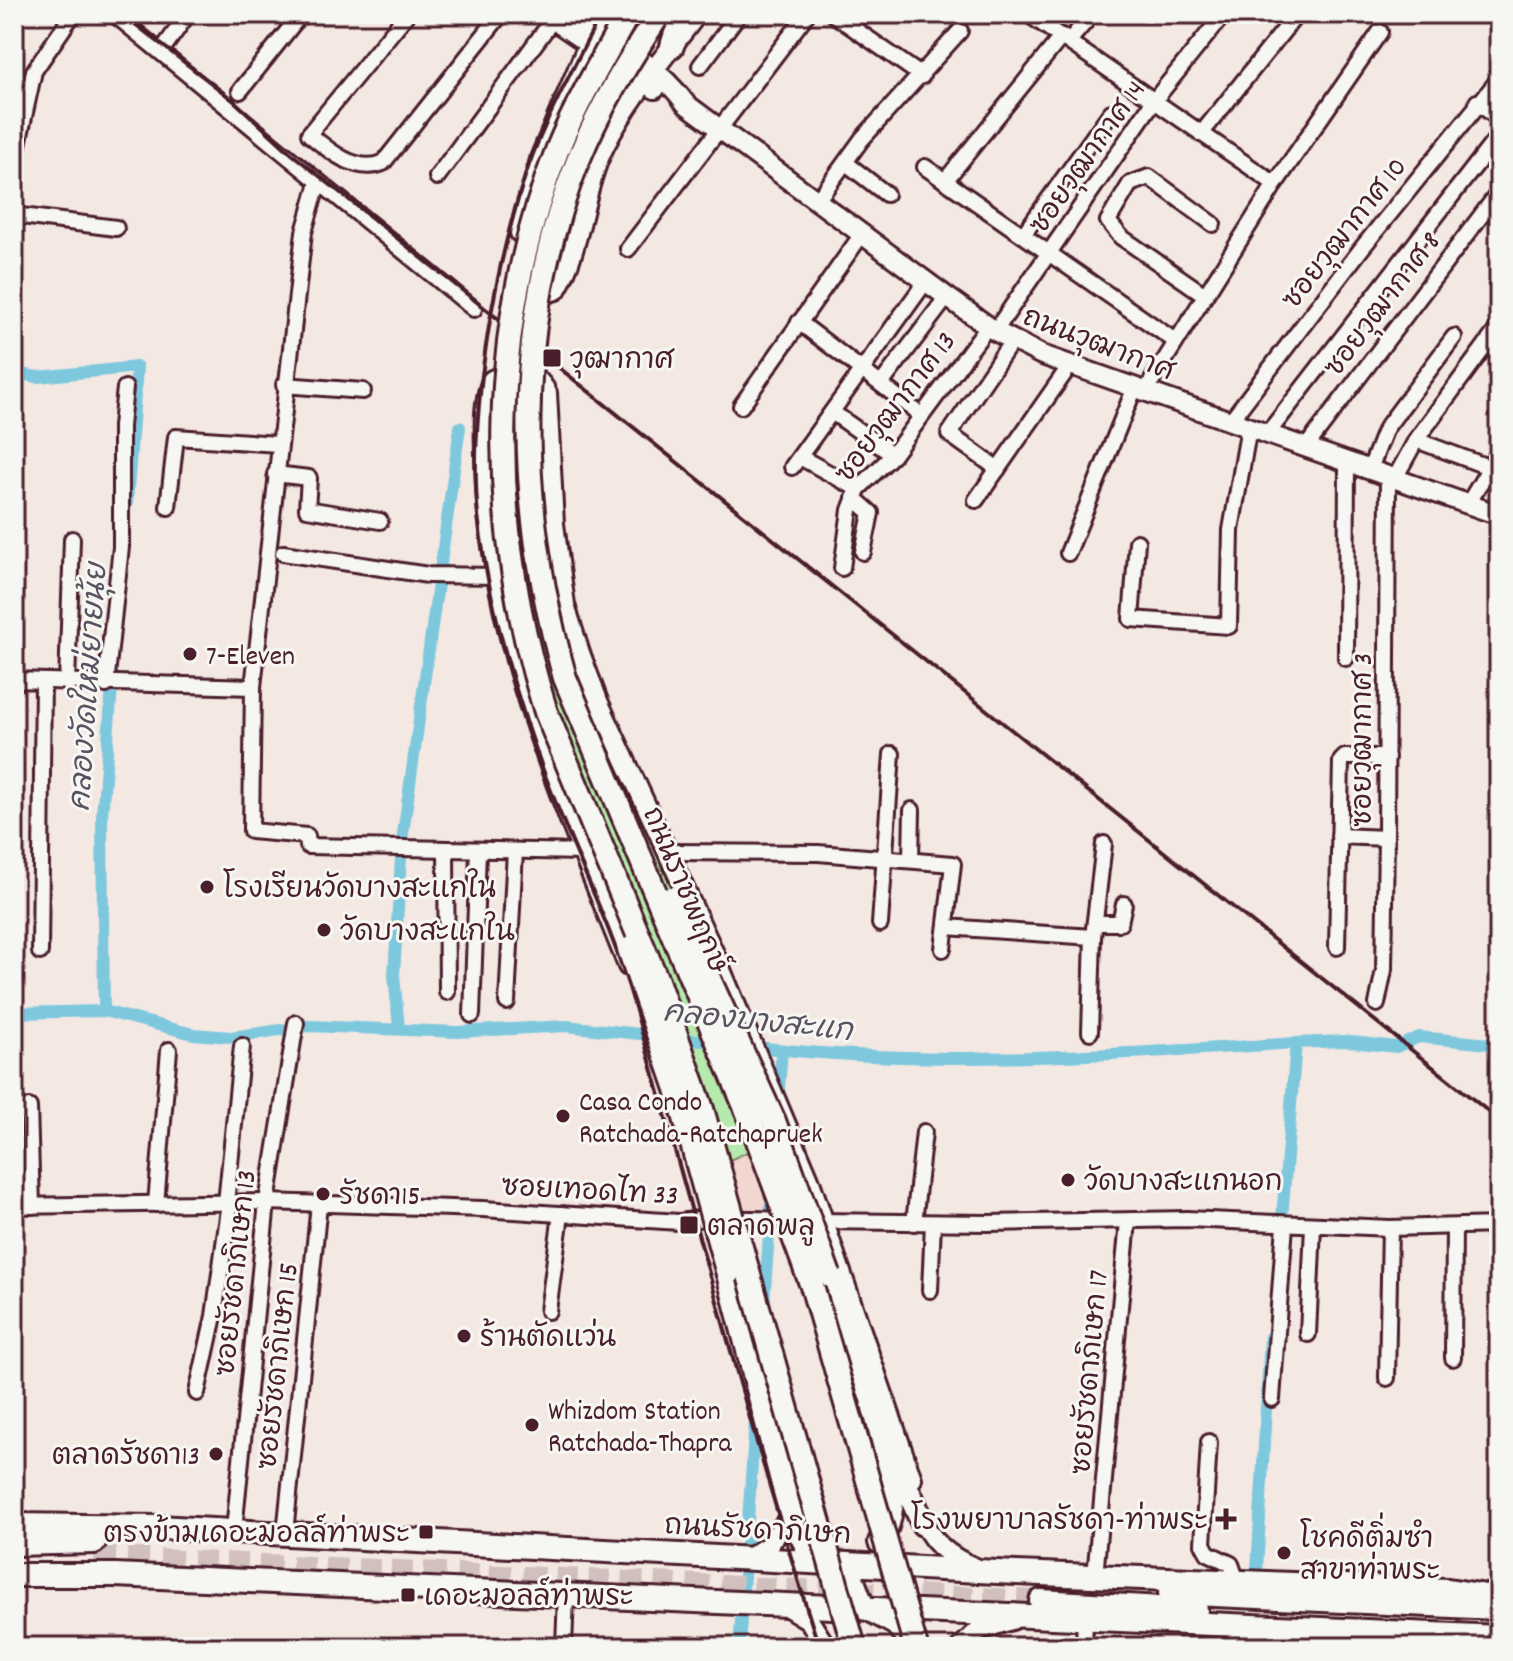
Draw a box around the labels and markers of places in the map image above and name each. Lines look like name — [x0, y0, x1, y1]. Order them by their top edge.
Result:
place label: วุฒากาศ — [570, 343, 675, 383]
marker: วุฒากาศ — [541, 347, 563, 369]
place label: 7-Eleven — [206, 639, 295, 679]
marker: 7-Eleven — [181, 645, 199, 663]
place label: โรงเรียนวัดบางสะแกใน — [223, 868, 496, 912]
marker: โรงเรียนวัดบางสะแกใน — [198, 878, 216, 896]
place label: วัดบางสะแกใน — [340, 911, 515, 955]
marker: วัดบางสะแกใน — [315, 921, 333, 939]
place label: Casa Condo Ratchada-Ratchapruek — [579, 1085, 823, 1157]
marker: Casa Condo Ratchada-Ratchapruek — [554, 1107, 572, 1125]
place label: วัดบางสะแกนอก — [1084, 1164, 1283, 1205]
marker: วัดบางสะแกนอก — [1059, 1171, 1077, 1189]
place label: รัชดา15 — [339, 1178, 420, 1219]
marker: รัชดา15 — [314, 1185, 332, 1203]
place label: ตลาดพลู — [707, 1210, 815, 1250]
marker: ตลาดพลู — [678, 1214, 700, 1236]
place label: ร้านตัดแว่น — [480, 1318, 616, 1361]
marker: ร้านตัดแว่น — [455, 1327, 473, 1345]
place label: Whizdom Station Ratchada-Thapra — [548, 1394, 733, 1466]
marker: Whizdom Station Ratchada-Thapra — [523, 1416, 541, 1434]
place label: ตลาดรัชดา13 — [52, 1438, 200, 1479]
marker: ตลาดรัชดา13 — [207, 1445, 225, 1463]
place label: โรงพยาบาลรัชดา-ท่าพระ — [911, 1500, 1208, 1544]
marker: โรงพยาบาลรัชดา-ท่าพระ — [1215, 1508, 1237, 1530]
place label: โชคดีติ่มซำ สาขาท่าพระ — [1300, 1512, 1440, 1594]
place label: ตรงข้ามเดอะมอลล์ท่าพระ — [103, 1513, 410, 1557]
marker: ตรงข้ามเดอะมอลล์ท่าพระ — [417, 1523, 435, 1541]
marker: โชคดีติ่มซำ สาขาท่าพระ — [1275, 1544, 1293, 1562]
place label: เดอะมอลล์ท่าพระ — [424, 1576, 634, 1620]
marker: เดอะมอลล์ท่าพระ — [399, 1586, 417, 1604]

